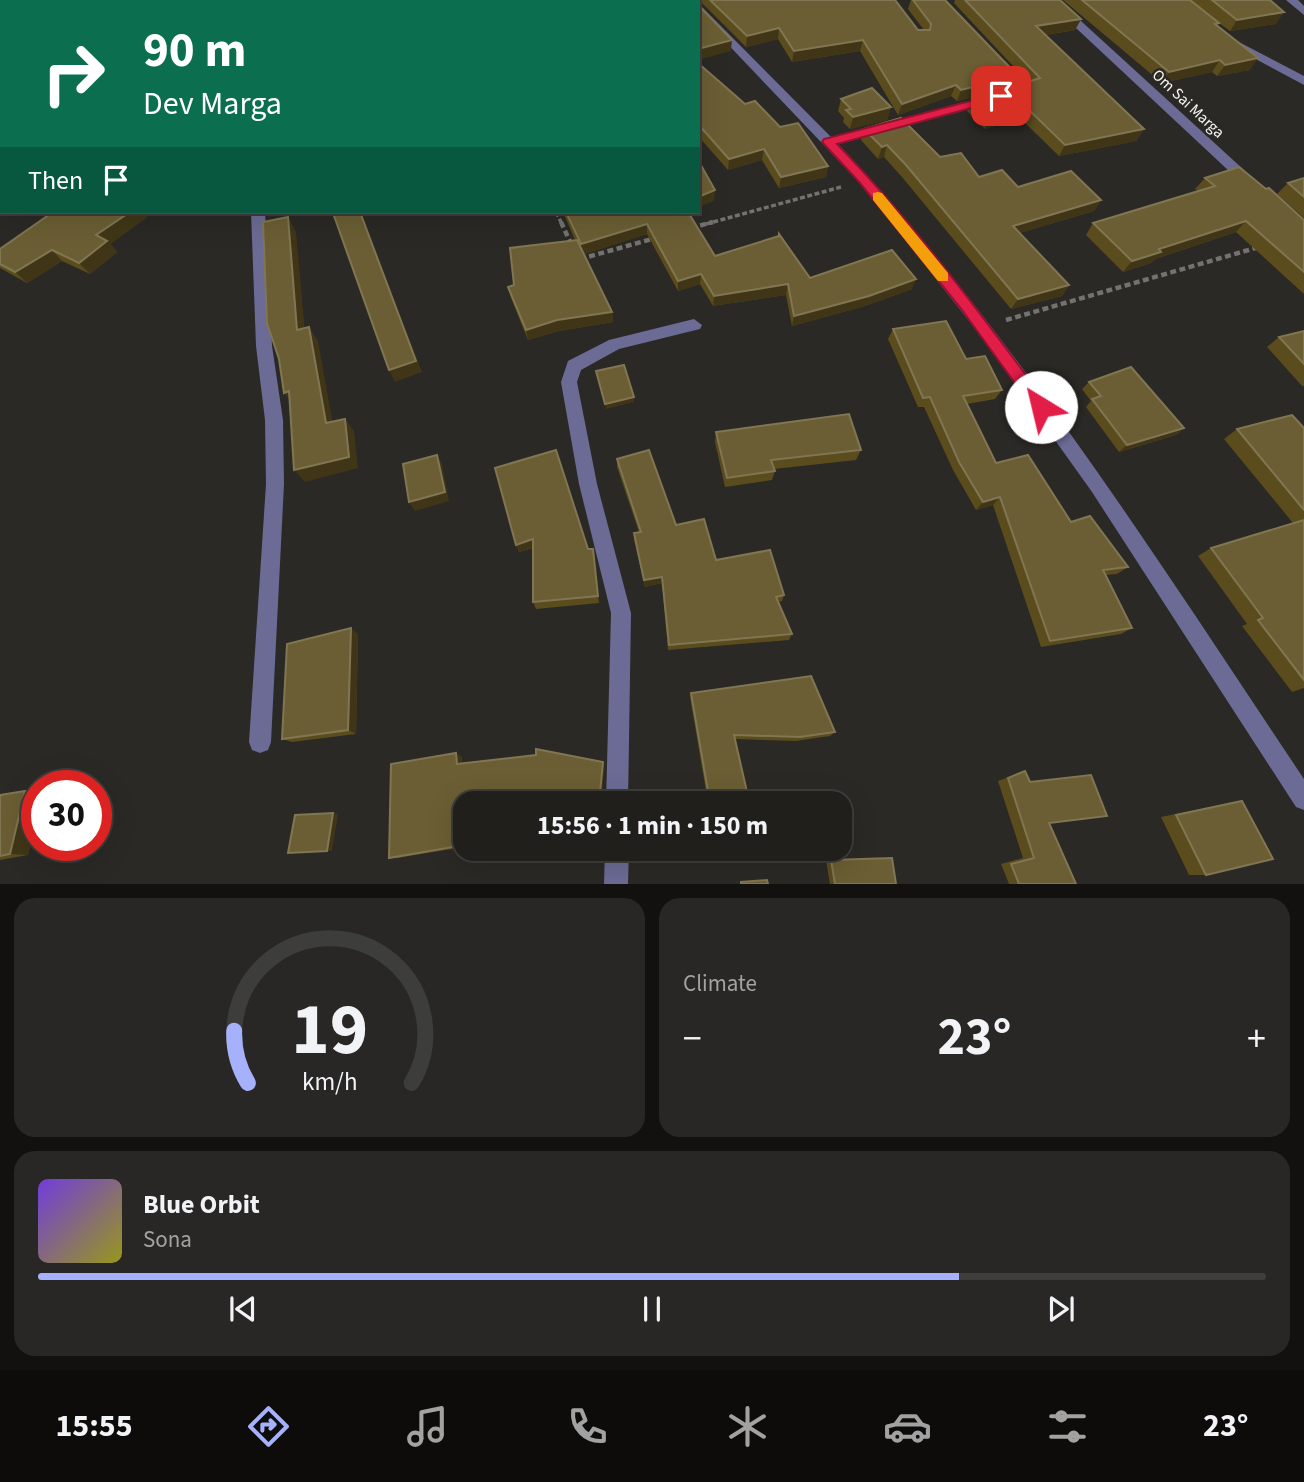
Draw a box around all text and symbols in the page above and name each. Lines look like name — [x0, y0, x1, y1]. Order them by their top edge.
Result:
text: 90 m — [143, 16, 247, 86]
icon: right — [28, 28, 119, 119]
street label: Om Sai Marga — [1147, 64, 1229, 143]
pin — [971, 66, 1031, 126]
icon: arrive — [982, 77, 1020, 115]
text: Dev Marga — [143, 81, 282, 127]
icon: arrive — [97, 161, 135, 199]
text: Then — [28, 162, 83, 199]
position arrow — [1004, 370, 1078, 444]
speed limit sign: 30 — [21, 770, 112, 861]
text: 15:56 · 1 min · 150 m — [537, 807, 768, 844]
text: Climate — [683, 967, 757, 1000]
text: 19 — [291, 979, 368, 1083]
text: 23° — [938, 1001, 1011, 1075]
text: − — [683, 1012, 702, 1066]
text: + — [1247, 1012, 1266, 1066]
text: km/h — [302, 1064, 357, 1100]
text: Blue Orbit — [143, 1186, 260, 1223]
text: Sona — [143, 1223, 192, 1256]
icon: previous — [224, 1290, 262, 1328]
icon: pause — [633, 1290, 671, 1328]
icon: next — [1042, 1290, 1080, 1328]
icon: directions — [244, 1402, 293, 1451]
icon: music — [403, 1402, 452, 1451]
icon: phone — [563, 1402, 612, 1451]
icon: climate — [723, 1402, 772, 1451]
icon: car — [883, 1402, 932, 1451]
icon: filters — [1043, 1402, 1092, 1451]
text: 15:55 — [55, 1403, 133, 1449]
text: 23° — [1203, 1403, 1248, 1449]

